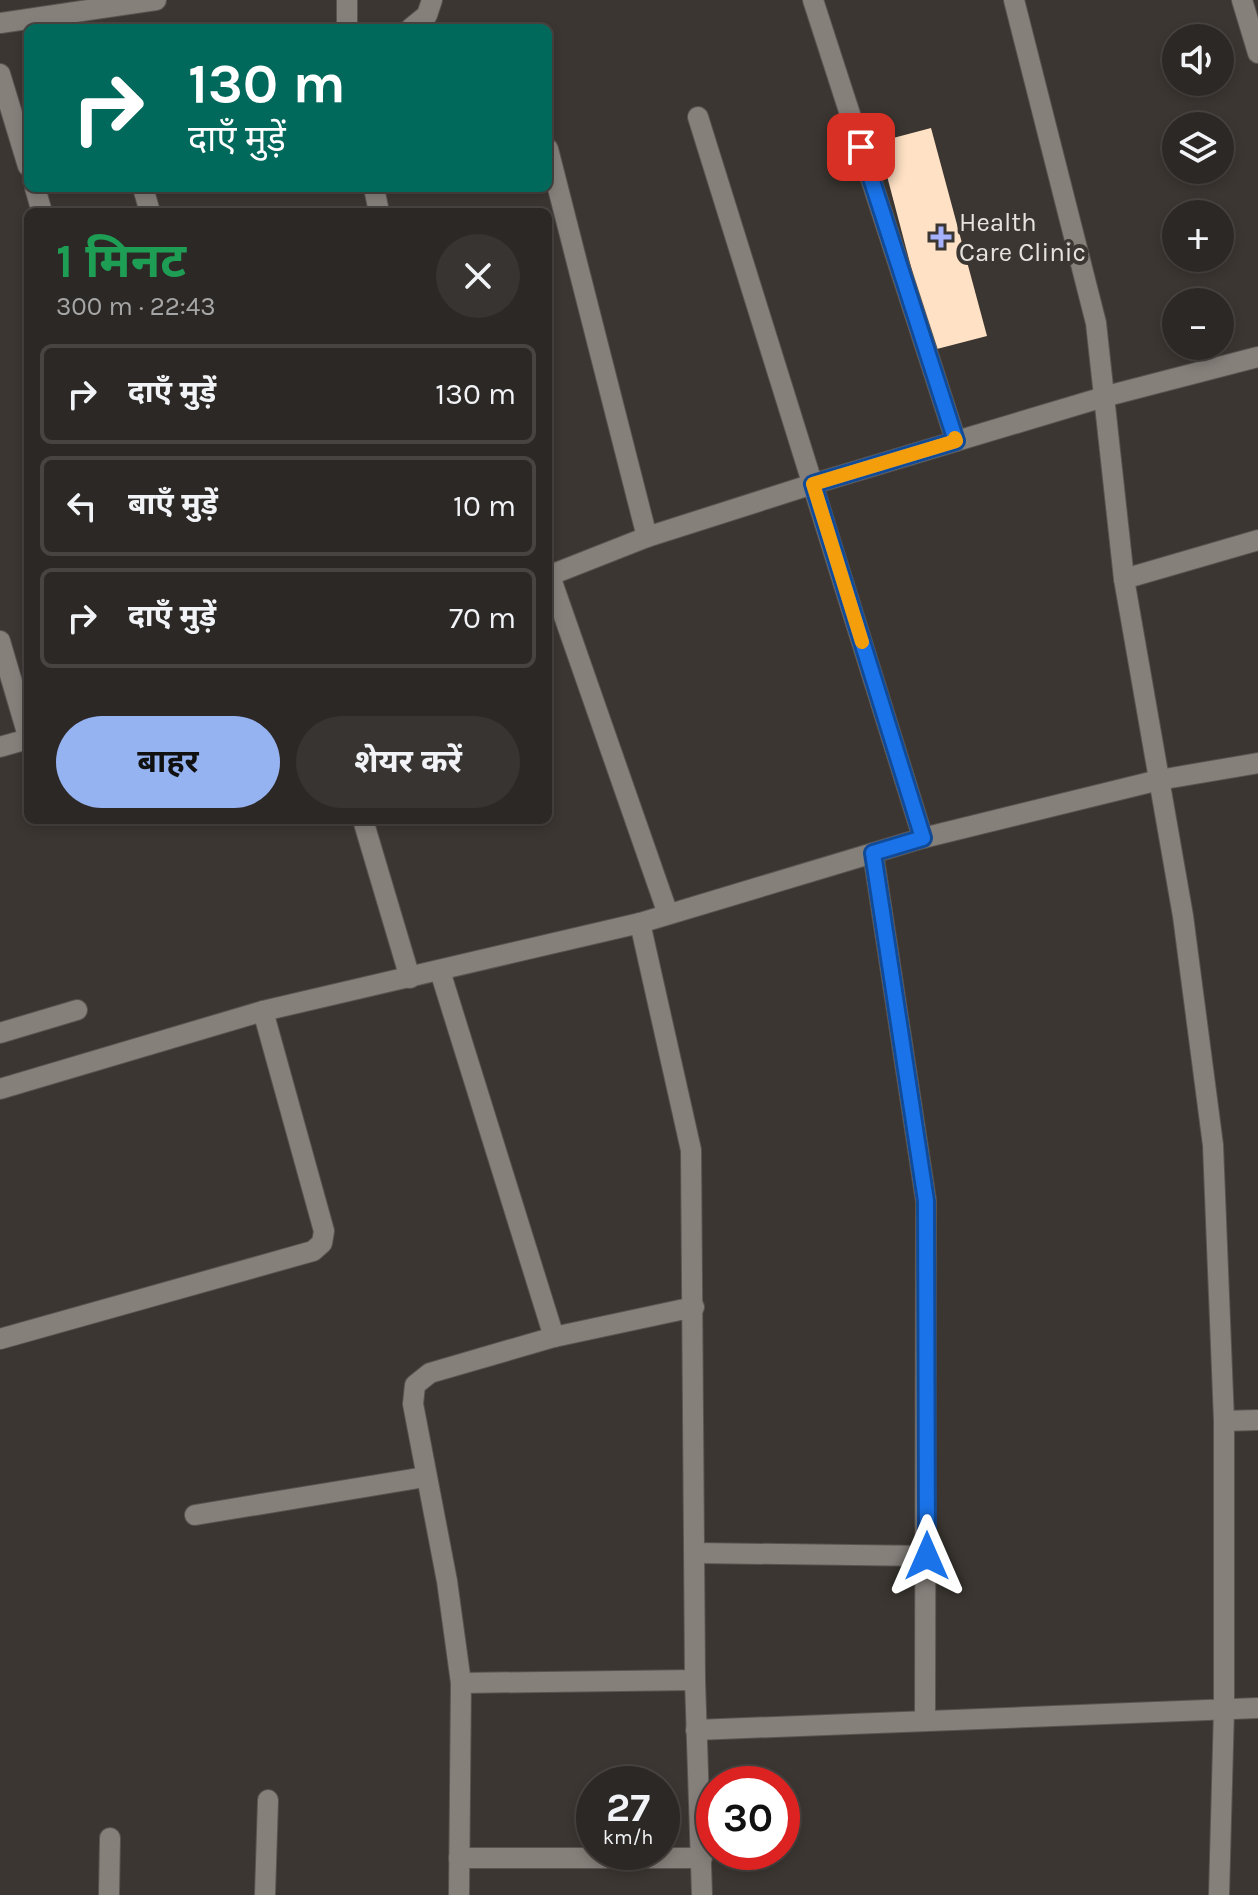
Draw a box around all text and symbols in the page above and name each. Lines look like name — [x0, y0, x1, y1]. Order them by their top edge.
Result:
map controls — [1162, 24, 1234, 360]
button: sound — [1162, 24, 1234, 96]
text: 130 m — [188, 51, 346, 116]
icon: right — [56, 56, 160, 160]
button: layers — [1162, 112, 1234, 184]
pin — [827, 113, 895, 181]
text: दाएँ मुड़ें — [188, 118, 286, 160]
icon: arrive — [839, 125, 883, 169]
button: + — [1162, 200, 1234, 272]
place label: Health Care Clinic — [959, 207, 1086, 268]
marker: Health Care Clinic — [930, 226, 952, 248]
text: 1 मिनट — [56, 233, 186, 289]
button: close — [436, 234, 520, 318]
button: − — [1162, 288, 1234, 360]
text: 300 m · 22:43 — [56, 291, 216, 322]
icon: right — [60, 372, 104, 416]
text: दाएँ मुड़ें — [128, 374, 216, 410]
text: 130 m — [435, 376, 516, 412]
icon: left — [60, 484, 104, 528]
text: बाएँ मुड़ें — [128, 486, 218, 522]
text: 10 m — [453, 488, 516, 524]
icon: right — [60, 596, 104, 640]
text: दाएँ मुड़ें — [128, 598, 216, 634]
text: 70 m — [449, 600, 516, 636]
button: बाहर — [56, 716, 280, 808]
button: शेयर करें — [296, 716, 520, 808]
position arrow — [885, 1514, 969, 1598]
speed limit sign: 30 — [696, 1766, 800, 1870]
text: 27 — [606, 1784, 650, 1831]
text: km/h — [603, 1826, 653, 1849]

